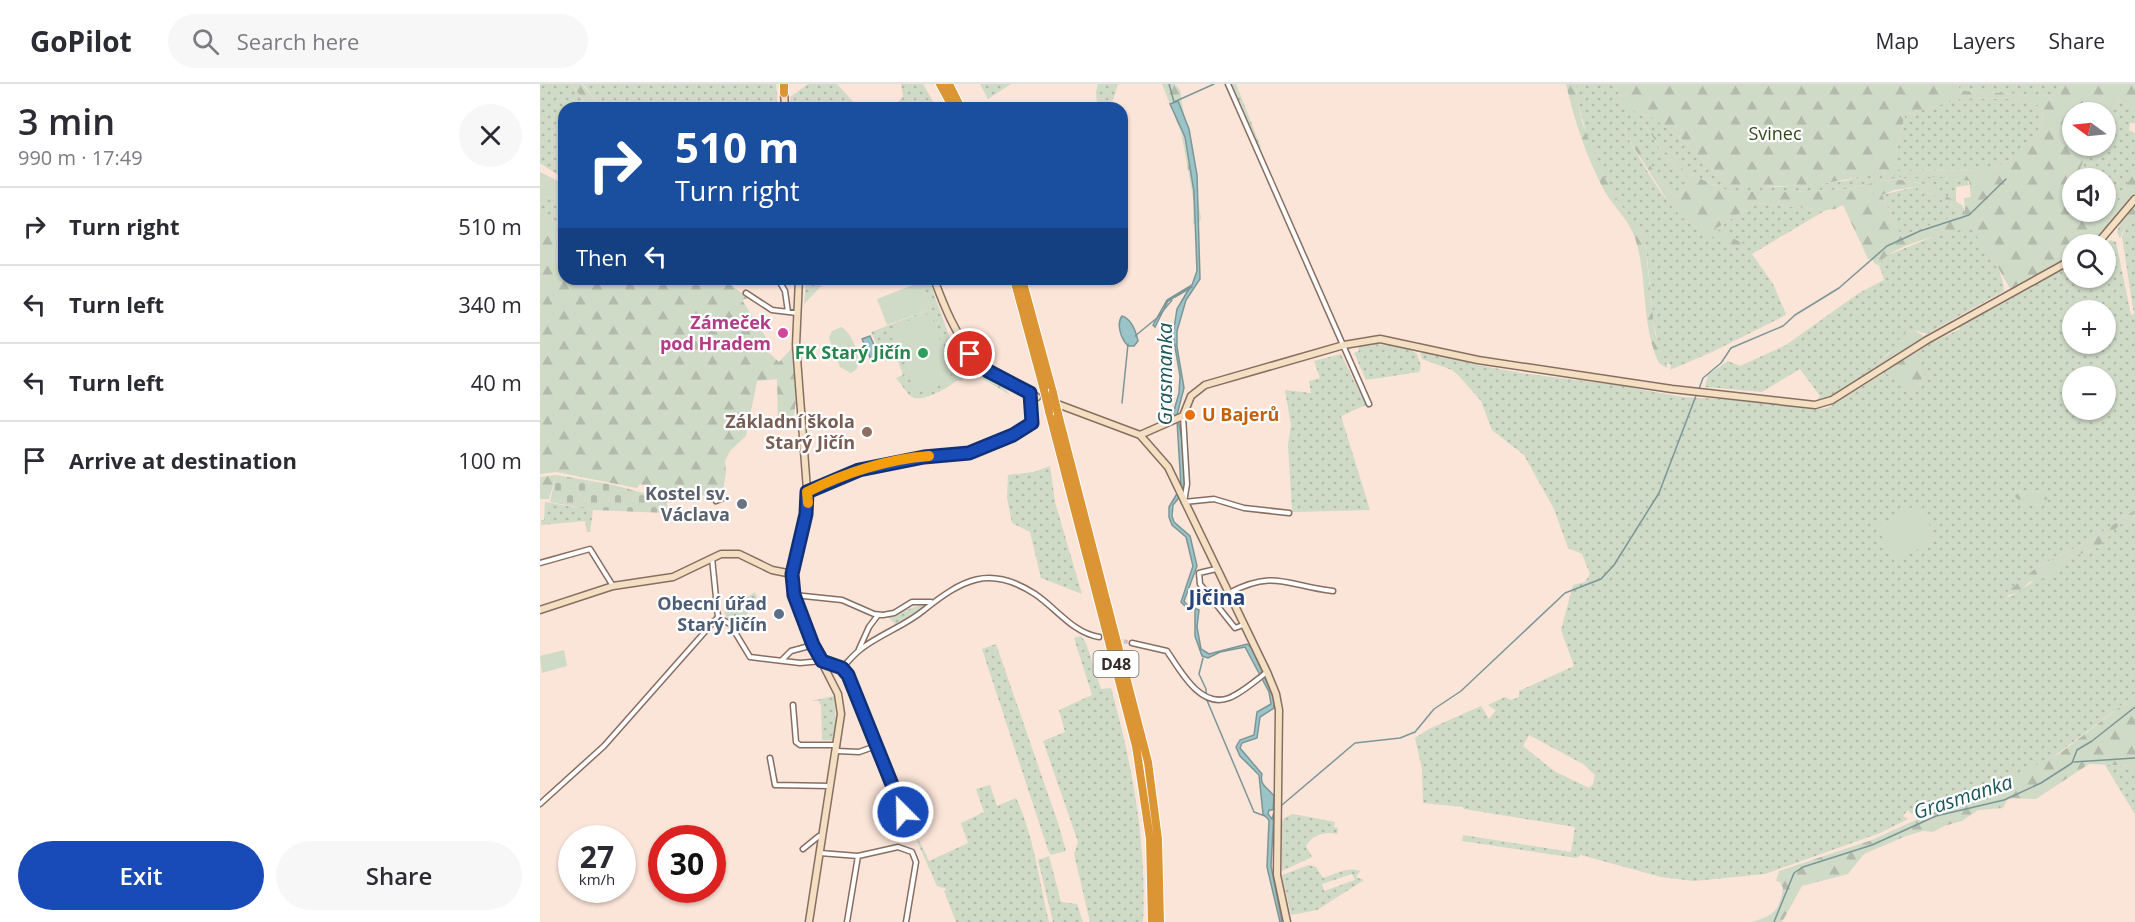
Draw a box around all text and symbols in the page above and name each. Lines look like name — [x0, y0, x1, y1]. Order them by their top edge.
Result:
search box — [168, 14, 588, 68]
text: GoPilot — [30, 22, 132, 60]
icon: search — [189, 25, 222, 58]
text: Search here — [237, 26, 359, 56]
text: Map — [1876, 27, 1919, 55]
text: Layers — [1952, 27, 2016, 55]
text: Share — [2049, 27, 2105, 55]
text: 3 min — [18, 97, 115, 146]
north arrow — [2062, 102, 2116, 156]
map controls — [2062, 102, 2116, 420]
button: close — [459, 104, 522, 167]
text: 510 m — [675, 118, 799, 175]
park label: Svinec — [1748, 121, 1802, 145]
icon: right — [576, 126, 654, 204]
text: 990 m · 17:49 — [18, 144, 143, 171]
button: sound — [2062, 168, 2116, 222]
text: Turn right — [675, 172, 800, 209]
icon: right — [18, 210, 51, 243]
text: Turn right — [69, 211, 180, 241]
text: 510 m — [458, 211, 522, 241]
button: search — [2062, 234, 2116, 288]
icon: left — [639, 240, 672, 273]
text: Then — [576, 242, 627, 272]
icon: left — [18, 288, 51, 321]
text: Turn left — [69, 289, 164, 319]
text: 340 m — [458, 289, 522, 319]
button: + — [2062, 300, 2116, 354]
place label: Zámeček pod Hradem — [660, 310, 772, 355]
water label: Grasmanka — [1151, 323, 1178, 425]
marker: Zámeček pod Hradem — [776, 326, 790, 340]
pin — [944, 328, 995, 379]
icon: arrive — [953, 337, 986, 370]
place label: FK Starý Jičín — [795, 340, 911, 364]
marker: FK Starý Jičín — [916, 346, 930, 360]
icon: left — [18, 366, 51, 399]
button: − — [2062, 366, 2116, 420]
text: Turn left — [69, 367, 164, 397]
text: 40 m — [471, 367, 522, 397]
place label: U Bajerů — [1202, 402, 1279, 426]
marker: U Bajerů — [1183, 408, 1197, 422]
place label: Základní škola Starý Jičín — [725, 409, 855, 454]
marker: Základní škola Starý Jičín — [860, 425, 874, 439]
icon: arrive — [18, 444, 51, 477]
text: Arrive at destination — [69, 445, 297, 475]
text: 100 m — [458, 445, 522, 475]
place label: Kostel sv. Václava — [645, 481, 730, 526]
marker: Kostel sv. Václava — [735, 497, 749, 511]
district label: Jičina — [1186, 583, 1246, 611]
place label: Obecní úřad Starý Jičín — [657, 591, 767, 636]
marker: Obecní úřad Starý Jičín — [772, 607, 786, 621]
road number: D48 — [1094, 651, 1138, 677]
water label: Grasmanka — [1910, 768, 2016, 825]
position arrow — [871, 780, 935, 844]
speed limit sign: 30 — [648, 825, 726, 903]
text: 27 — [580, 836, 614, 877]
button: Exit — [18, 841, 264, 910]
button: Share — [276, 841, 522, 910]
text: km/h — [579, 869, 615, 889]

